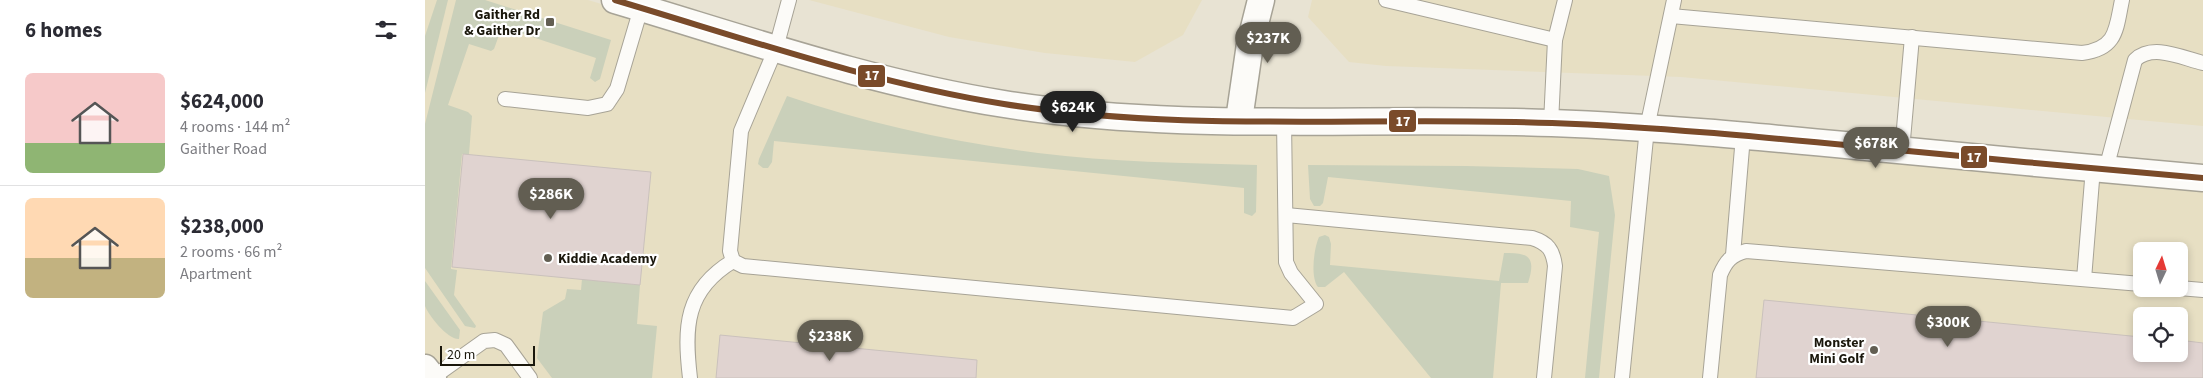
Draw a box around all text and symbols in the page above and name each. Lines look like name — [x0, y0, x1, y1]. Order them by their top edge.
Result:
place label: Gaither Rd & Gaither Dr — [464, 5, 540, 41]
text: 6 homes — [25, 15, 102, 45]
icon: filters — [372, 16, 400, 44]
marker: Gaither Rd & Gaither Dr — [544, 16, 556, 28]
pin: $237K — [1233, 22, 1303, 64]
text: $237K — [1246, 27, 1290, 49]
line badge: 17 — [857, 64, 886, 88]
text: 17 — [865, 66, 879, 86]
text: $624,000 — [180, 86, 264, 116]
pin: $624K — [1038, 90, 1108, 133]
icon: home — [65, 93, 125, 153]
text: $624K — [1051, 96, 1095, 118]
line badge: 17 — [1388, 109, 1417, 133]
text: 17 — [1396, 112, 1410, 132]
text: 4 rooms · 144 m² — [180, 116, 290, 138]
pin: $678K — [1841, 126, 1911, 169]
text: $678K — [1854, 132, 1898, 154]
text: Gaither Road — [180, 138, 267, 160]
line badge: 17 — [1960, 145, 1988, 169]
text: 17 — [1967, 148, 1981, 168]
pin: $286K — [516, 178, 586, 220]
text: $286K — [529, 183, 573, 205]
text: $238,000 — [180, 211, 264, 241]
icon: home — [65, 218, 125, 278]
text: 2 rooms · 66 m² — [180, 241, 282, 263]
north arrow — [2133, 242, 2187, 298]
map controls — [2133, 242, 2188, 362]
place label: Kiddie Academy — [558, 249, 658, 269]
marker: Kiddie Academy — [542, 252, 554, 264]
text: Apartment — [180, 263, 252, 285]
pin: $300K — [1913, 306, 1983, 348]
button: locate — [2133, 307, 2188, 362]
text: $300K — [1926, 311, 1970, 333]
pin: $238K — [795, 320, 865, 362]
text: $238K — [808, 325, 852, 347]
place label: Monster Mini Golf — [1809, 333, 1865, 369]
scale bar — [440, 343, 535, 366]
marker: Monster Mini Golf — [1868, 344, 1880, 356]
text: 20 m — [447, 345, 475, 365]

